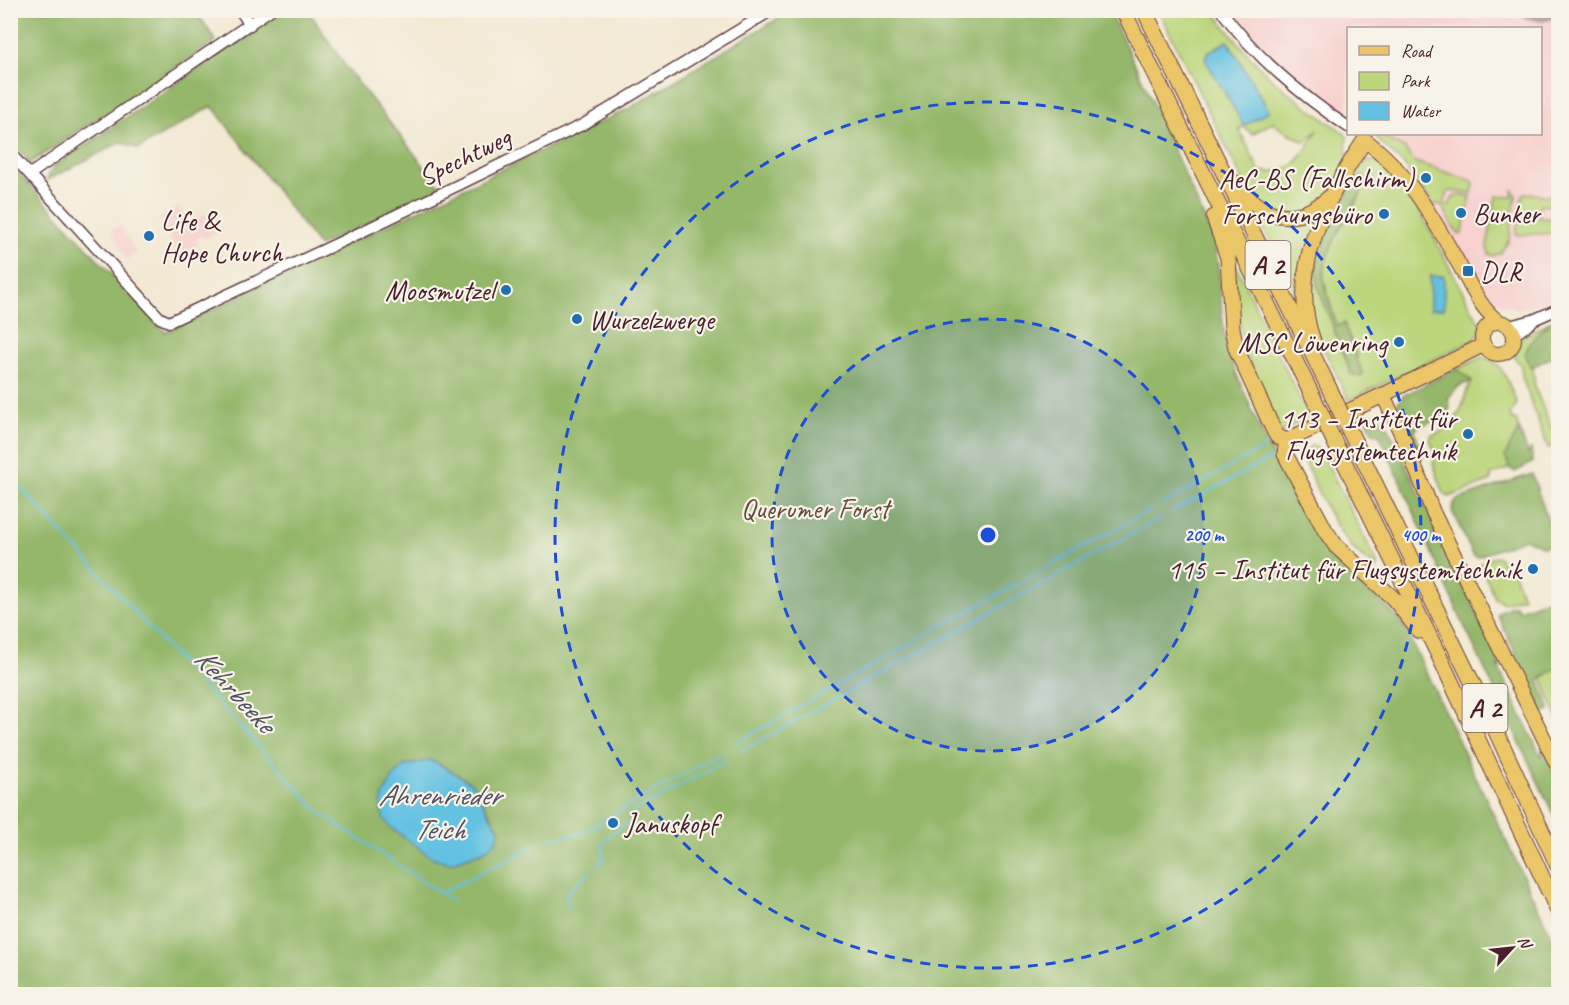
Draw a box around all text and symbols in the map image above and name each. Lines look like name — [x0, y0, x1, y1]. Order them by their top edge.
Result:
legend — [1347, 27, 1542, 135]
text: Road — [1401, 40, 1434, 62]
text: Park — [1401, 70, 1431, 92]
text: Water — [1401, 100, 1442, 122]
street label: Spechtweg — [412, 118, 518, 194]
place label: AeC-BS (Fallschirm) — [1219, 161, 1416, 196]
marker: AeC-BS (Fallschirm) — [1419, 171, 1433, 185]
place label: Bunker — [1473, 196, 1542, 231]
place label: Forschungsbüro — [1222, 197, 1374, 232]
place label: Life & Hope Church — [161, 203, 284, 270]
marker: Bunker — [1454, 206, 1468, 220]
marker: Forschungsbüro — [1377, 207, 1391, 221]
marker: Life & Hope Church — [142, 229, 156, 243]
road number: A 2 — [1246, 241, 1290, 289]
place label: DLR — [1480, 254, 1524, 289]
marker: DLR — [1461, 264, 1475, 278]
place label: Moosmutzel — [385, 273, 499, 308]
marker: Moosmutzel — [499, 283, 513, 297]
place label: Wurzelzwerge — [589, 302, 716, 337]
marker: Wurzelzwerge — [570, 312, 584, 326]
place label: MSC Löwenring — [1238, 325, 1389, 360]
marker: MSC Löwenring — [1392, 335, 1406, 349]
place label: 113 – Institut für Flugsystemtechnik — [1280, 401, 1459, 468]
marker: 113 – Institut für Flugsystemtechnik — [1461, 427, 1475, 441]
park label: Querumer Forst — [741, 491, 893, 526]
text: 200 m — [1185, 524, 1225, 546]
text: 400 m — [1402, 524, 1442, 546]
centre of rings — [978, 525, 998, 545]
place label: 115 – Institut für Flugsystemtechnik — [1168, 552, 1524, 587]
marker: 115 – Institut für Flugsystemtechnik — [1526, 562, 1540, 576]
water label: Kehrbeeke — [186, 640, 286, 743]
road number: A 2 — [1462, 684, 1508, 732]
water label: Ahrenrieder Teich — [378, 776, 505, 848]
place label: Januskopf — [623, 806, 723, 841]
marker: Januskopf — [606, 816, 620, 830]
north arrow — [1482, 918, 1542, 978]
text: N — [1513, 933, 1537, 953]

